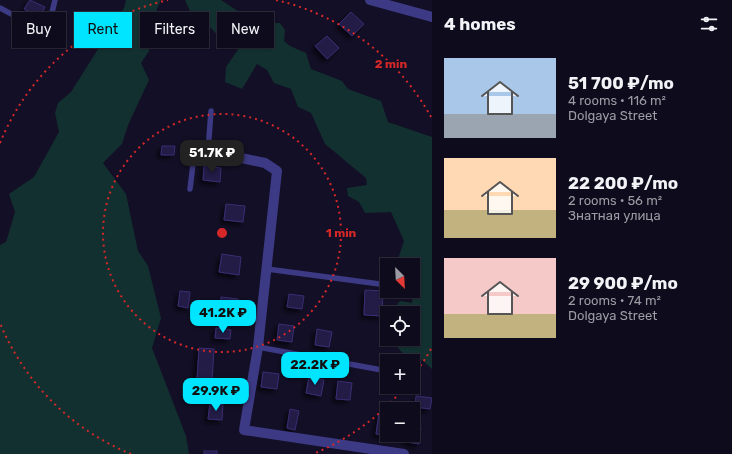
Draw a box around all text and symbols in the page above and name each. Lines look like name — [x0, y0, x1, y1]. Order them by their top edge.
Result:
chip: Buy — [12, 12, 66, 48]
chip: Rent — [74, 12, 132, 48]
chip: Filters — [140, 12, 209, 48]
chip: New — [217, 12, 274, 48]
icon: filters — [698, 13, 720, 35]
text: 4 homes — [444, 14, 516, 34]
text: 2 min — [375, 57, 408, 71]
text: 51 700 ₽/mo — [568, 73, 674, 93]
icon: home — [476, 74, 524, 122]
text: 4 rooms · 116 m² — [568, 93, 666, 108]
text: Dolgaya Street — [568, 108, 657, 123]
pin: 51.7K ₽ — [175, 140, 249, 174]
text: 51.7K ₽ — [189, 145, 235, 160]
text: 22 200 ₽/mo — [568, 173, 678, 193]
icon: home — [476, 174, 524, 222]
text: 2 rooms · 56 m² — [568, 193, 662, 208]
text: Знатная улица — [568, 208, 661, 223]
centre of rings — [215, 226, 229, 240]
text: 1 min — [326, 226, 357, 240]
north arrow — [380, 258, 420, 298]
map controls — [380, 258, 420, 442]
text: 29 900 ₽/mo — [568, 273, 678, 293]
icon: home — [476, 274, 524, 322]
text: 2 rooms · 74 m² — [568, 293, 661, 308]
pin: 41.2K ₽ — [186, 300, 260, 334]
text: 41.2K ₽ — [199, 305, 247, 320]
button: locate — [380, 306, 420, 346]
text: Dolgaya Street — [568, 308, 657, 323]
pin: 22.2K ₽ — [278, 352, 352, 386]
button: + — [380, 354, 420, 394]
text: 22.2K ₽ — [290, 357, 340, 372]
pin: 29.9K ₽ — [179, 378, 253, 412]
text: 29.9K ₽ — [192, 383, 240, 398]
button: − — [380, 402, 420, 442]

